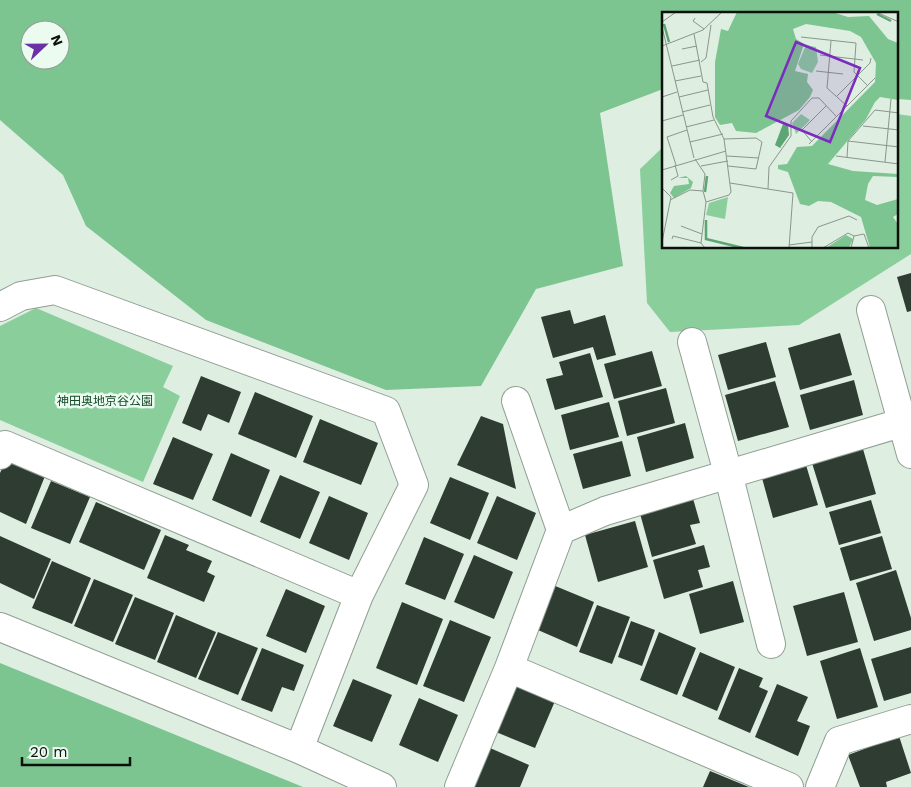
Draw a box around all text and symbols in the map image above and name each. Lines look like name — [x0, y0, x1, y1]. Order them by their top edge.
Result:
inset map — [662, 12, 898, 249]
north arrow — [20, 20, 70, 70]
text: N — [48, 32, 66, 48]
park label: 神田奥地京谷公園 — [57, 394, 153, 408]
scale bar — [22, 734, 130, 766]
text: 20 m — [30, 743, 68, 761]

